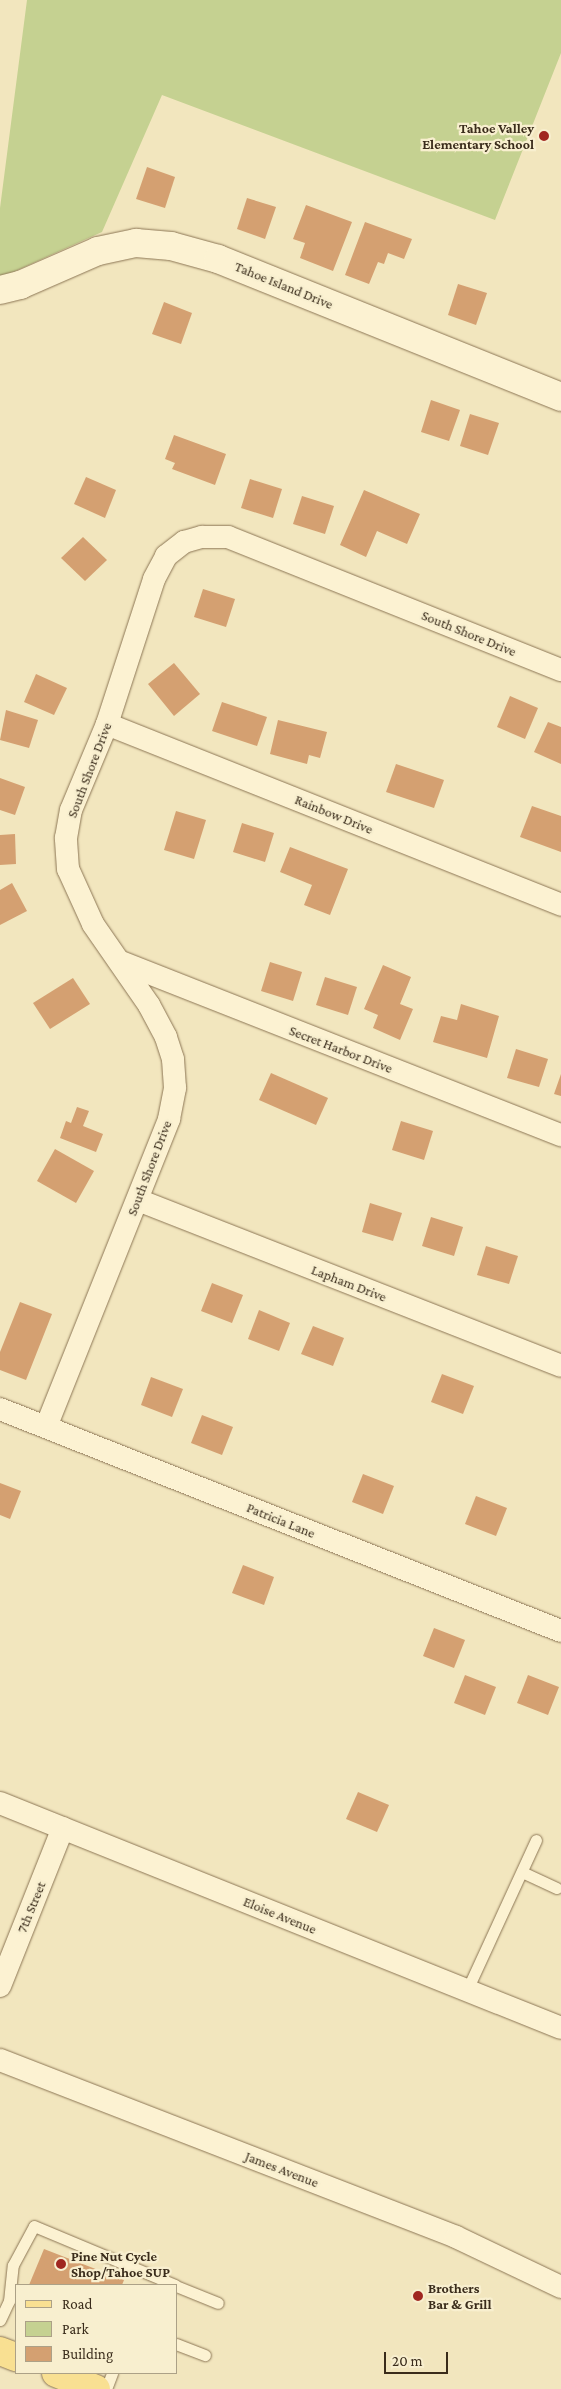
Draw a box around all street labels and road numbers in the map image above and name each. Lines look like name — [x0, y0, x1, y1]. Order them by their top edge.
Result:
street label: Tahoe Island Drive — [232, 258, 336, 312]
street label: South Shore Drive — [419, 606, 519, 660]
street label: South Shore Drive — [63, 720, 115, 820]
street label: Rainbow Drive — [292, 791, 376, 837]
street label: Secret Harbor Drive — [287, 1022, 395, 1076]
street label: South Shore Drive — [123, 1118, 175, 1218]
street label: Lapham Drive — [309, 1261, 389, 1305]
street label: Patricia Lane — [244, 1499, 318, 1541]
street label: 7th Street — [13, 1879, 49, 1935]
street label: Eloise Avenue — [241, 1893, 319, 1937]
street label: James Avenue — [243, 2147, 321, 2191]

